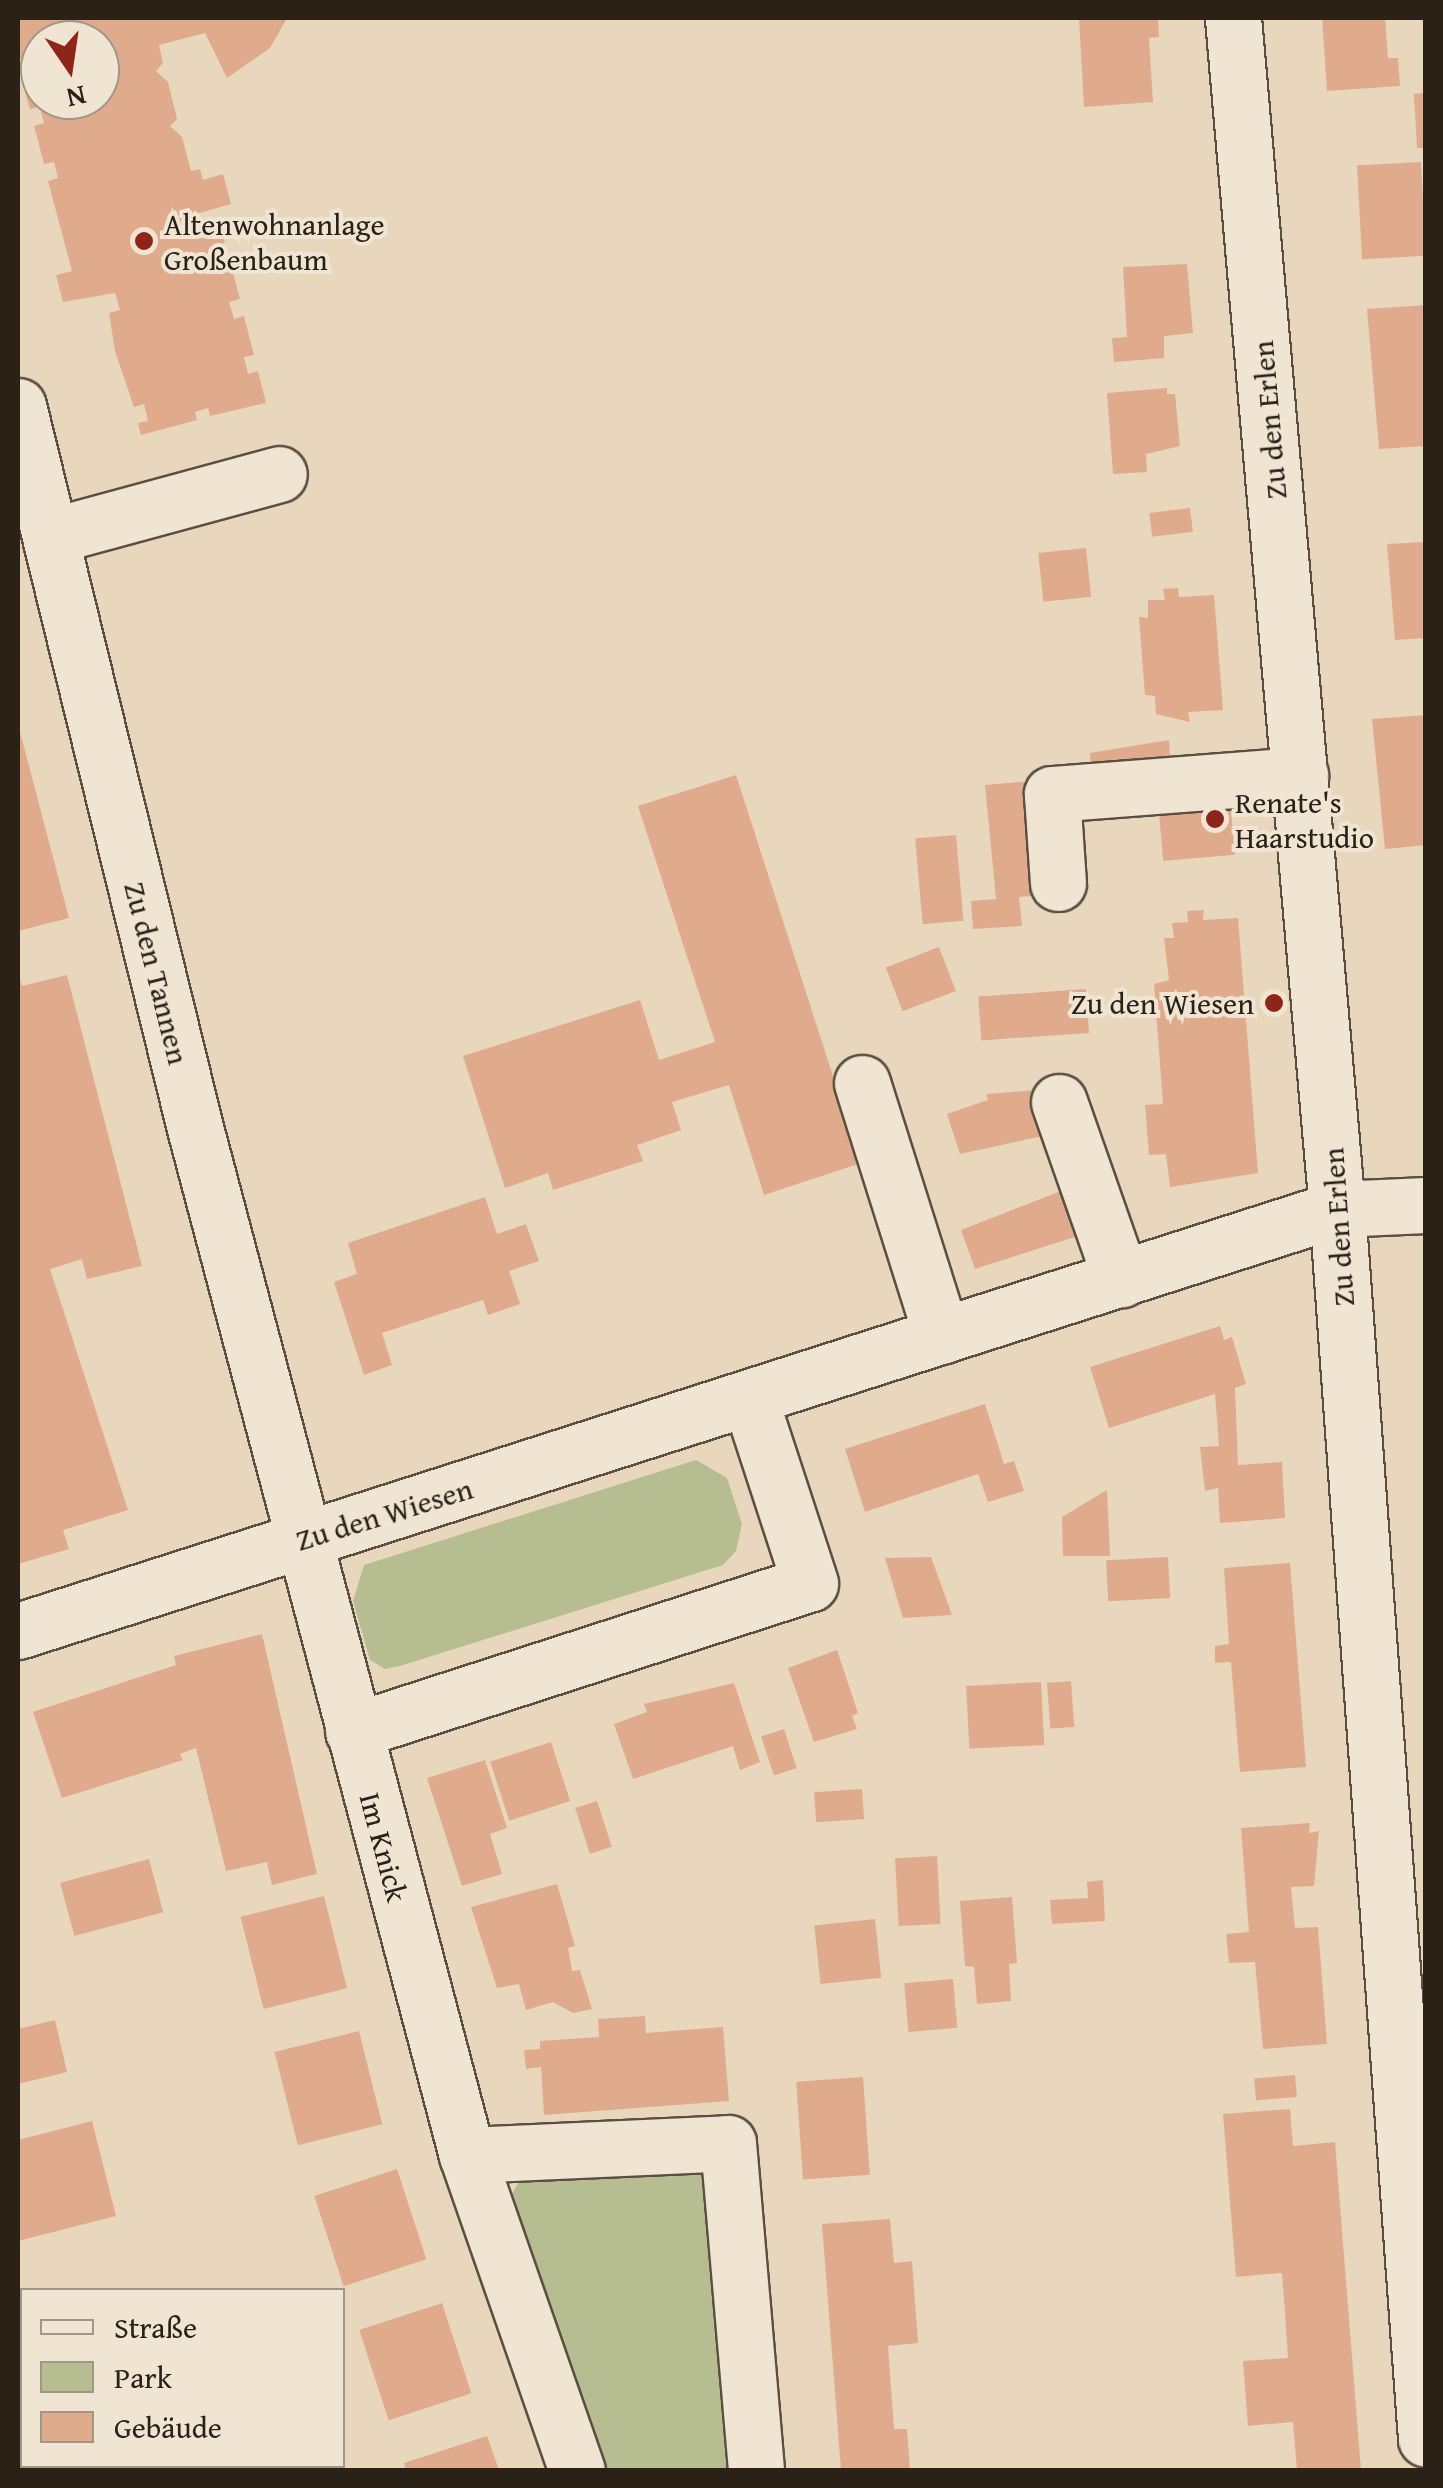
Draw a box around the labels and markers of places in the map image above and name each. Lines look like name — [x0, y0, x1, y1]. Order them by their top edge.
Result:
place label: Altenwohnanlage Großenbaum — [164, 206, 385, 276]
marker: Altenwohnanlage Großenbaum — [133, 230, 155, 252]
place label: Renate's Haarstudio — [1235, 784, 1374, 854]
marker: Renate's Haarstudio — [1204, 808, 1226, 830]
place label: Zu den Wiesen — [1071, 985, 1254, 1021]
marker: Zu den Wiesen — [1263, 992, 1285, 1014]

